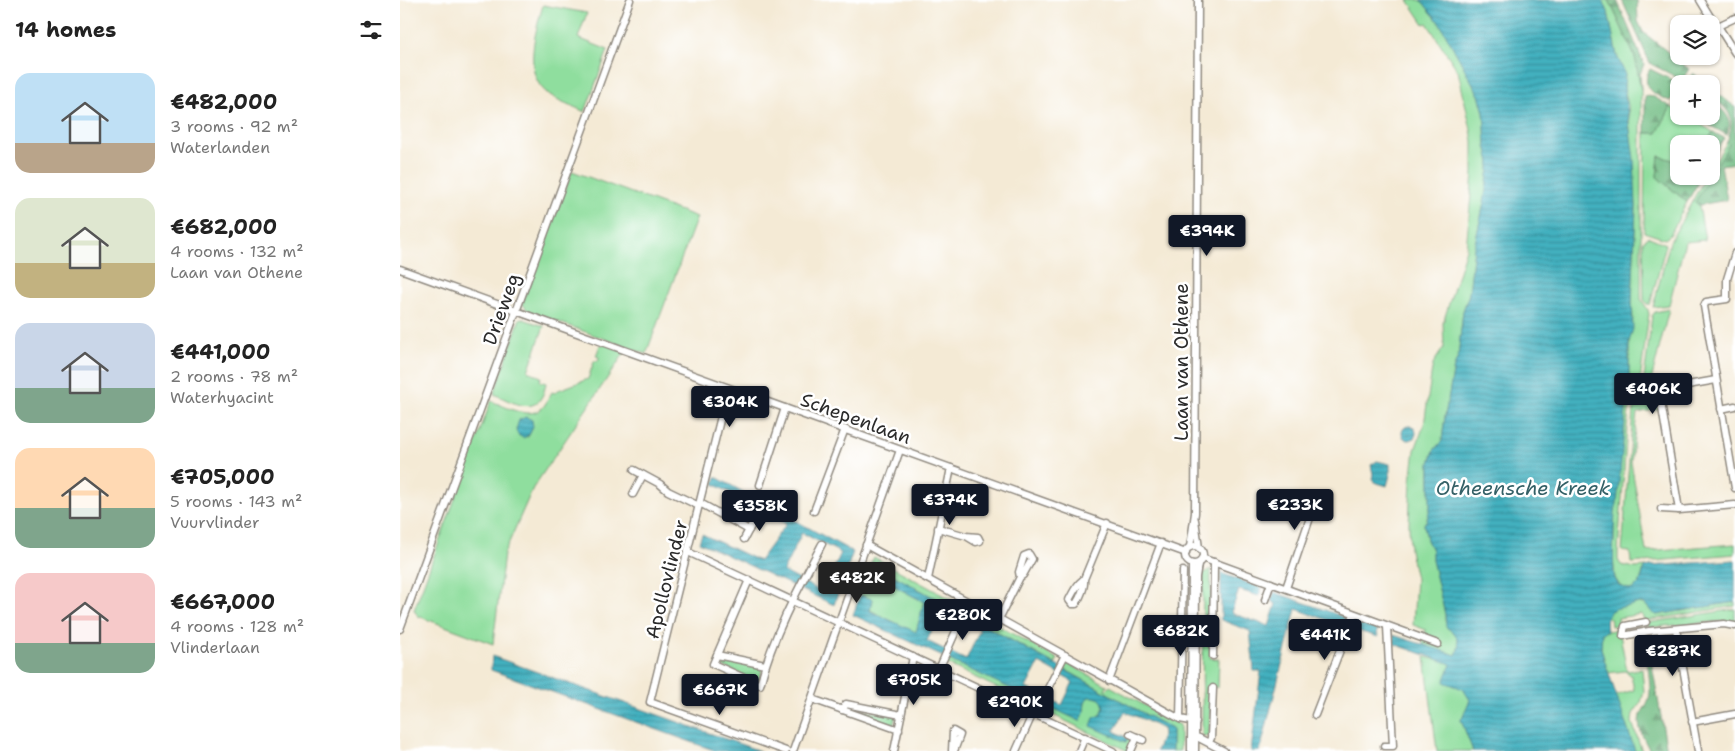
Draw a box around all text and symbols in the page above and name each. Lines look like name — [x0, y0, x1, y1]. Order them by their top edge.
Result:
map controls — [1670, 15, 1720, 185]
button: layers — [1670, 15, 1720, 65]
text: 14 homes — [15, 16, 116, 44]
icon: filters — [357, 16, 385, 44]
button: + — [1670, 75, 1720, 125]
text: €482,000 — [170, 88, 277, 116]
icon: home — [55, 93, 115, 153]
text: 3 rooms · 92 m² — [170, 116, 298, 137]
button: − — [1670, 135, 1720, 185]
text: Waterlanden — [170, 137, 270, 158]
text: €682,000 — [170, 213, 277, 241]
pin: €394K — [1172, 214, 1242, 257]
icon: home — [55, 218, 115, 278]
text: €394K — [1179, 220, 1235, 241]
text: 4 rooms · 132 m² — [170, 241, 304, 262]
text: Laan van Othene — [170, 262, 303, 283]
street label: Drieweg — [477, 270, 526, 349]
street label: Laan van Othene — [1169, 283, 1194, 441]
text: €441,000 — [170, 338, 271, 366]
icon: home — [55, 343, 115, 403]
text: 2 rooms · 78 m² — [170, 366, 298, 387]
pin: €406K — [1618, 372, 1688, 415]
text: €406K — [1625, 378, 1681, 399]
pin: €304K — [695, 386, 765, 428]
text: Waterhyacint — [170, 387, 274, 408]
street label: Schepenlaan — [797, 387, 914, 450]
text: €304K — [702, 391, 758, 412]
text: €705,000 — [170, 463, 275, 491]
icon: home — [55, 468, 115, 528]
water label: Otheensche Kreek — [1436, 475, 1611, 501]
pin: €374K — [915, 484, 985, 526]
pin: €233K — [1260, 488, 1330, 531]
text: €374K — [923, 489, 977, 510]
pin: €358K — [725, 490, 795, 532]
text: 5 rooms · 143 m² — [170, 491, 302, 512]
text: €233K — [1267, 494, 1323, 515]
text: €358K — [733, 495, 787, 516]
text: Vuurvlinder — [170, 512, 260, 533]
street label: Apollovlinder — [640, 517, 693, 641]
pin: €482K — [822, 562, 892, 604]
text: €482K — [829, 567, 885, 588]
text: €667,000 — [170, 588, 275, 616]
icon: home — [55, 593, 115, 653]
pin: €280K — [928, 598, 998, 641]
text: €280K — [935, 604, 991, 625]
pin: €682K — [1146, 614, 1216, 657]
text: 4 rooms · 128 m² — [170, 616, 304, 637]
pin: €441K — [1290, 618, 1360, 661]
text: €682K — [1153, 620, 1209, 641]
text: €441K — [1300, 624, 1350, 645]
pin: €287K — [1638, 634, 1708, 677]
text: Vlinderlaan — [170, 637, 260, 658]
text: €287K — [1645, 640, 1701, 661]
pin: €705K — [879, 664, 949, 706]
text: €705K — [887, 669, 941, 690]
pin: €667K — [685, 674, 755, 716]
text: €667K — [693, 679, 747, 700]
pin: €290K — [980, 686, 1050, 728]
text: €290K — [988, 691, 1042, 712]

